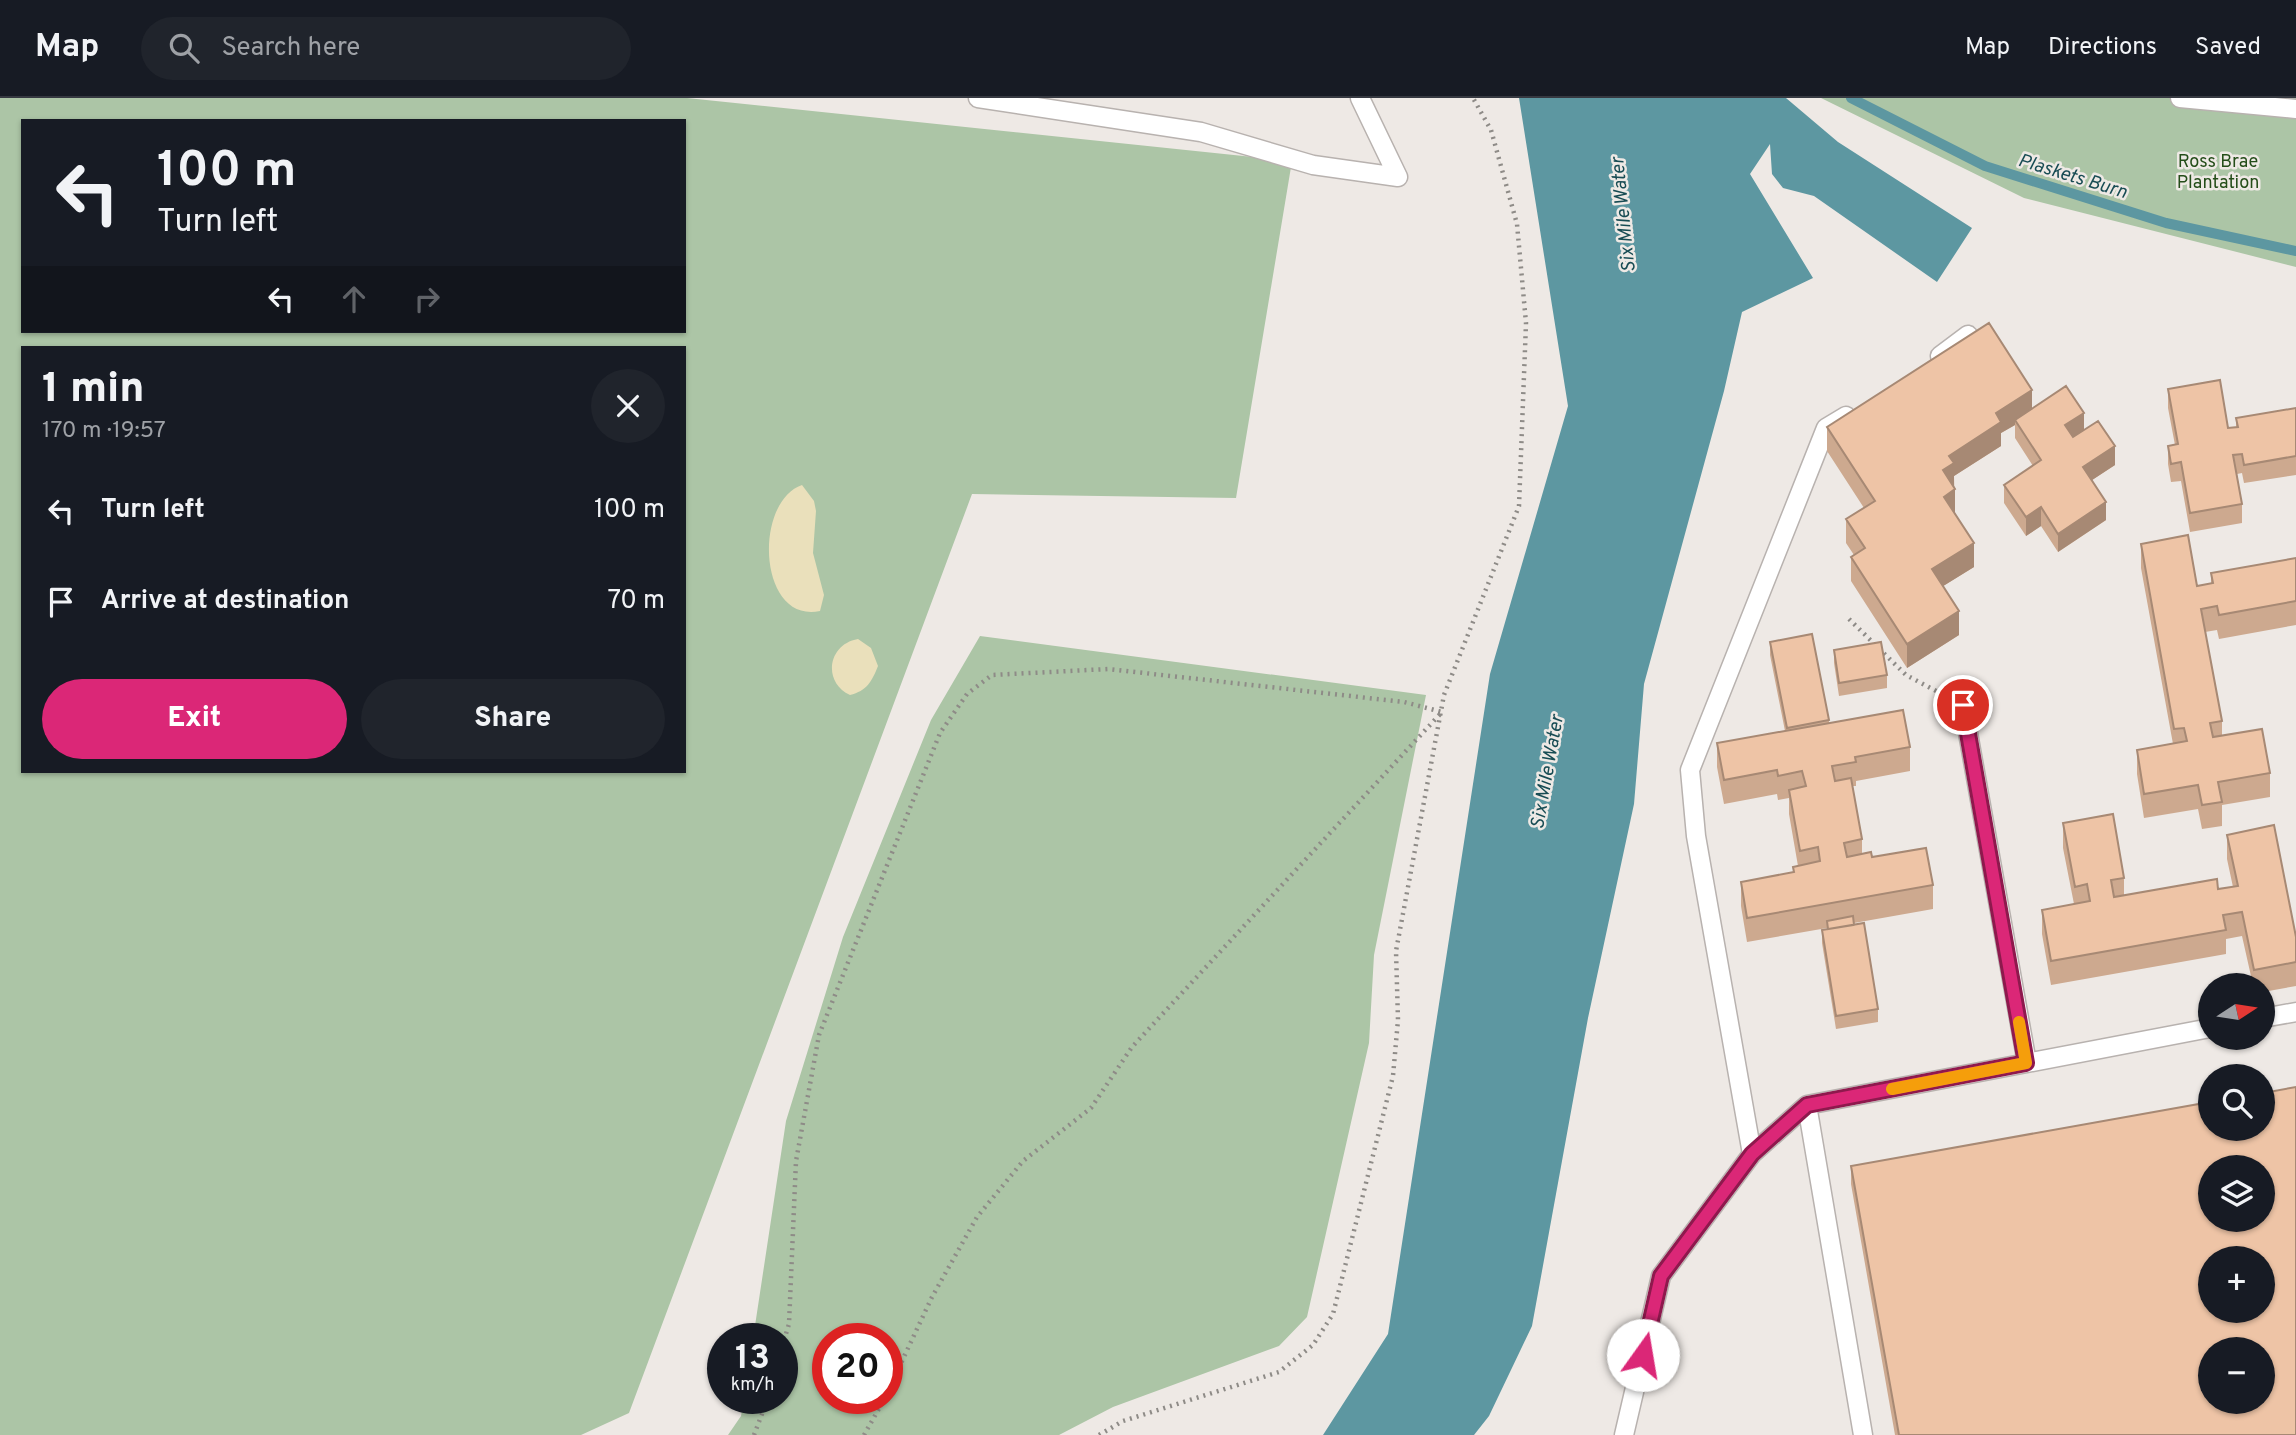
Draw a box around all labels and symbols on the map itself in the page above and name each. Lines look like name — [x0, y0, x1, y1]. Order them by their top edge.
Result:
water label: Plaskets Burn — [2015, 149, 2130, 205]
park label: Ross Brae Plantation — [2177, 151, 2259, 195]
water label: Six Mile Water — [1606, 154, 1642, 273]
pin — [1933, 675, 1993, 735]
water label: Six Mile Water — [1526, 712, 1570, 831]
north arrow — [2198, 973, 2275, 1050]
position arrow — [1606, 1318, 1680, 1392]
speed limit sign: 20 — [812, 1323, 903, 1414]

